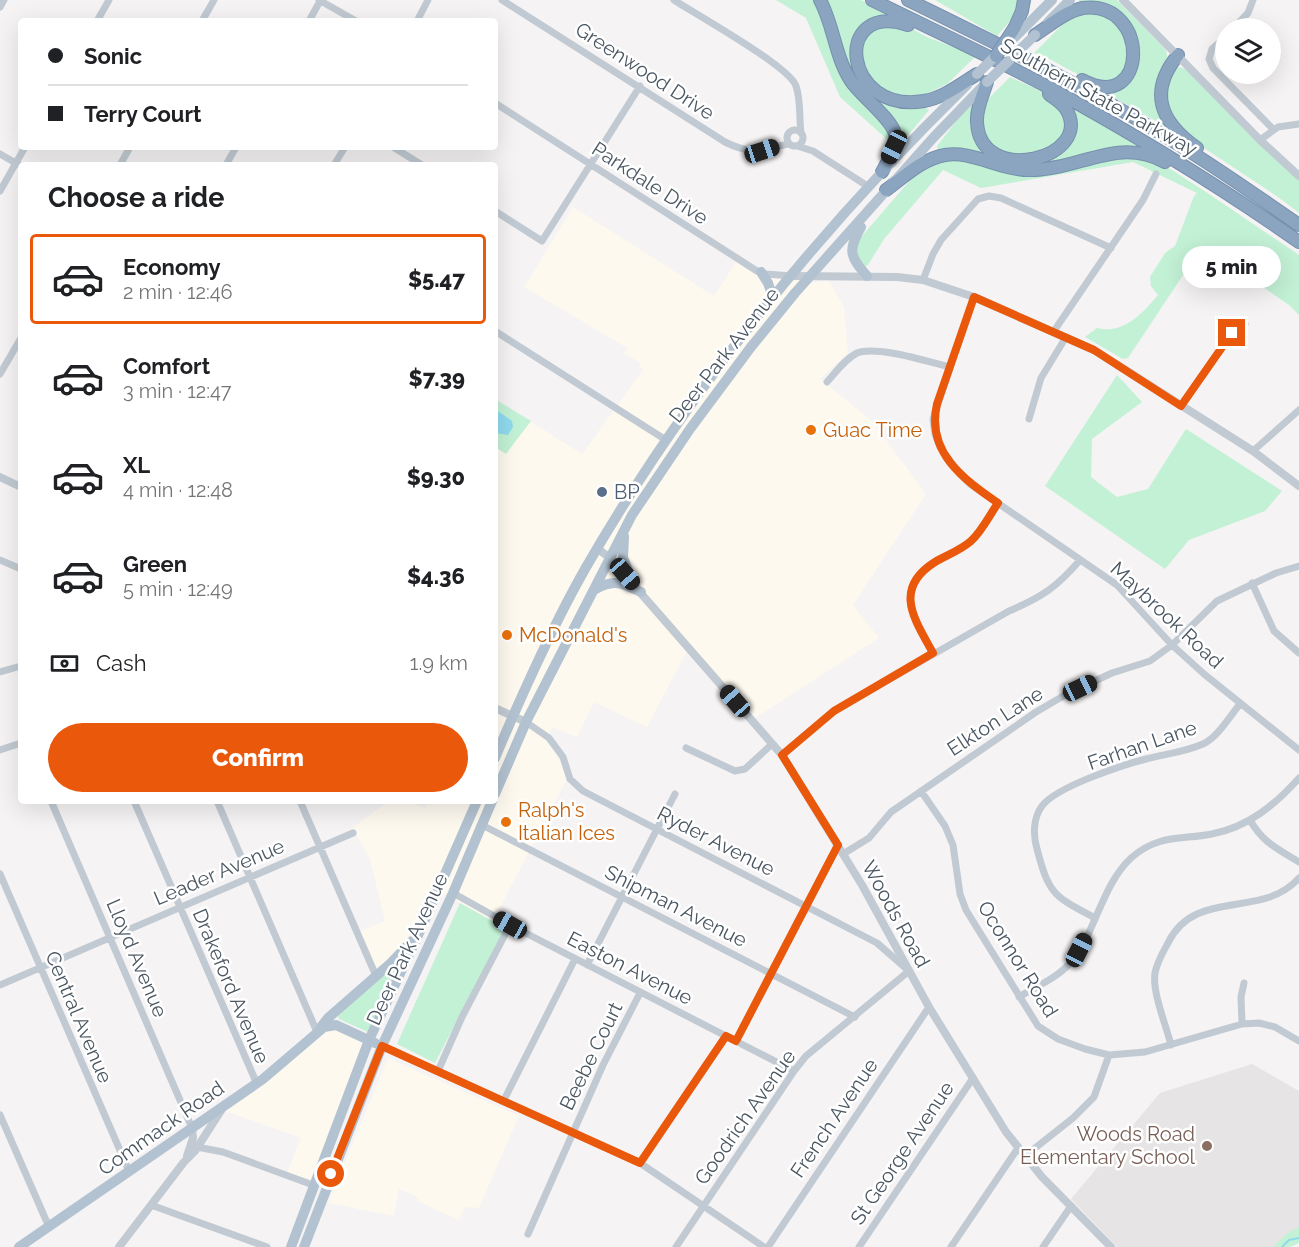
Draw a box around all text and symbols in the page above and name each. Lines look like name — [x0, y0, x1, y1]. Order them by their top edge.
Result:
street label: Greenwood Drive — [571, 17, 719, 125]
map controls — [1215, 18, 1281, 84]
button: layers — [1215, 18, 1281, 84]
street label: Southern State Parkway — [997, 33, 1202, 161]
text: Sonic — [84, 43, 142, 69]
text: Terry Court — [84, 101, 201, 127]
car — [878, 127, 910, 167]
street label: Parkdale Drive — [587, 137, 713, 230]
car — [742, 137, 782, 165]
text: Choose a ride — [48, 182, 224, 213]
callout: 5 min — [1182, 246, 1282, 288]
icon: car — [51, 252, 105, 306]
text: Economy — [123, 254, 221, 280]
text: 5 min — [1205, 255, 1258, 279]
text: $5.47 — [408, 266, 465, 292]
text: 2 min · 12:46 — [123, 280, 233, 304]
street label: Deer Park Avenue — [664, 282, 784, 427]
route end — [1218, 319, 1245, 346]
icon: car — [51, 351, 105, 405]
text: Comfort — [123, 353, 210, 379]
text: $7.39 — [409, 365, 465, 391]
text: 3 min · 12:47 — [123, 379, 231, 403]
place label: Guac Time — [823, 418, 923, 442]
marker: Guac Time — [804, 423, 818, 437]
icon: car — [51, 450, 105, 504]
text: XL — [123, 452, 150, 478]
text: $9.30 — [407, 464, 465, 490]
text: 4 min · 12:48 — [123, 478, 233, 502]
place label: BP — [614, 480, 640, 504]
marker: BP — [595, 485, 609, 499]
icon: car — [51, 549, 105, 603]
text: Green — [123, 551, 187, 577]
car — [606, 555, 644, 593]
street label: Maybrook Road — [1106, 557, 1228, 673]
text: $4.36 — [407, 563, 465, 589]
text: 5 min · 12:49 — [123, 577, 233, 601]
place label: McDonald's — [519, 623, 627, 647]
marker: McDonald's — [500, 628, 514, 642]
icon: cash — [48, 647, 81, 680]
text: Cash — [96, 650, 147, 676]
text: 1.9 km — [410, 651, 468, 675]
car — [1060, 672, 1100, 704]
street label: Elkton Lane — [943, 681, 1048, 761]
car — [716, 682, 754, 720]
street label: Farhan Lane — [1084, 715, 1200, 775]
button: Confirm — [48, 723, 468, 792]
place label: Ralph's Italian Ices — [518, 798, 615, 845]
street label: Ryder Avenue — [653, 801, 779, 881]
marker: Ralph's Italian Ices — [499, 815, 513, 829]
street label: Leader Avenue — [150, 834, 288, 910]
street label: Woods Road — [857, 856, 935, 972]
street label: Shipman Avenue — [601, 860, 751, 952]
street label: Deer Park Avenue — [361, 869, 453, 1029]
street label: Lloyd Avenue — [101, 895, 173, 1021]
street label: Oconnor Road — [973, 896, 1063, 1022]
street label: Drakeford Avenue — [188, 905, 275, 1067]
car — [490, 908, 530, 942]
street label: Easton Avenue — [563, 926, 697, 1010]
car — [1063, 930, 1095, 970]
street label: Central Avenue — [40, 947, 118, 1087]
street label: Beebe Court — [555, 998, 628, 1114]
street label: Goodrich Avenue — [689, 1045, 801, 1189]
street label: French Avenue — [785, 1054, 883, 1182]
street label: Commack Road — [94, 1076, 228, 1180]
street label: St George Avenue — [845, 1077, 959, 1229]
place label: Woods Road Elementary School — [1020, 1122, 1196, 1169]
marker: Woods Road Elementary School — [1200, 1139, 1214, 1153]
route start — [317, 1160, 344, 1187]

